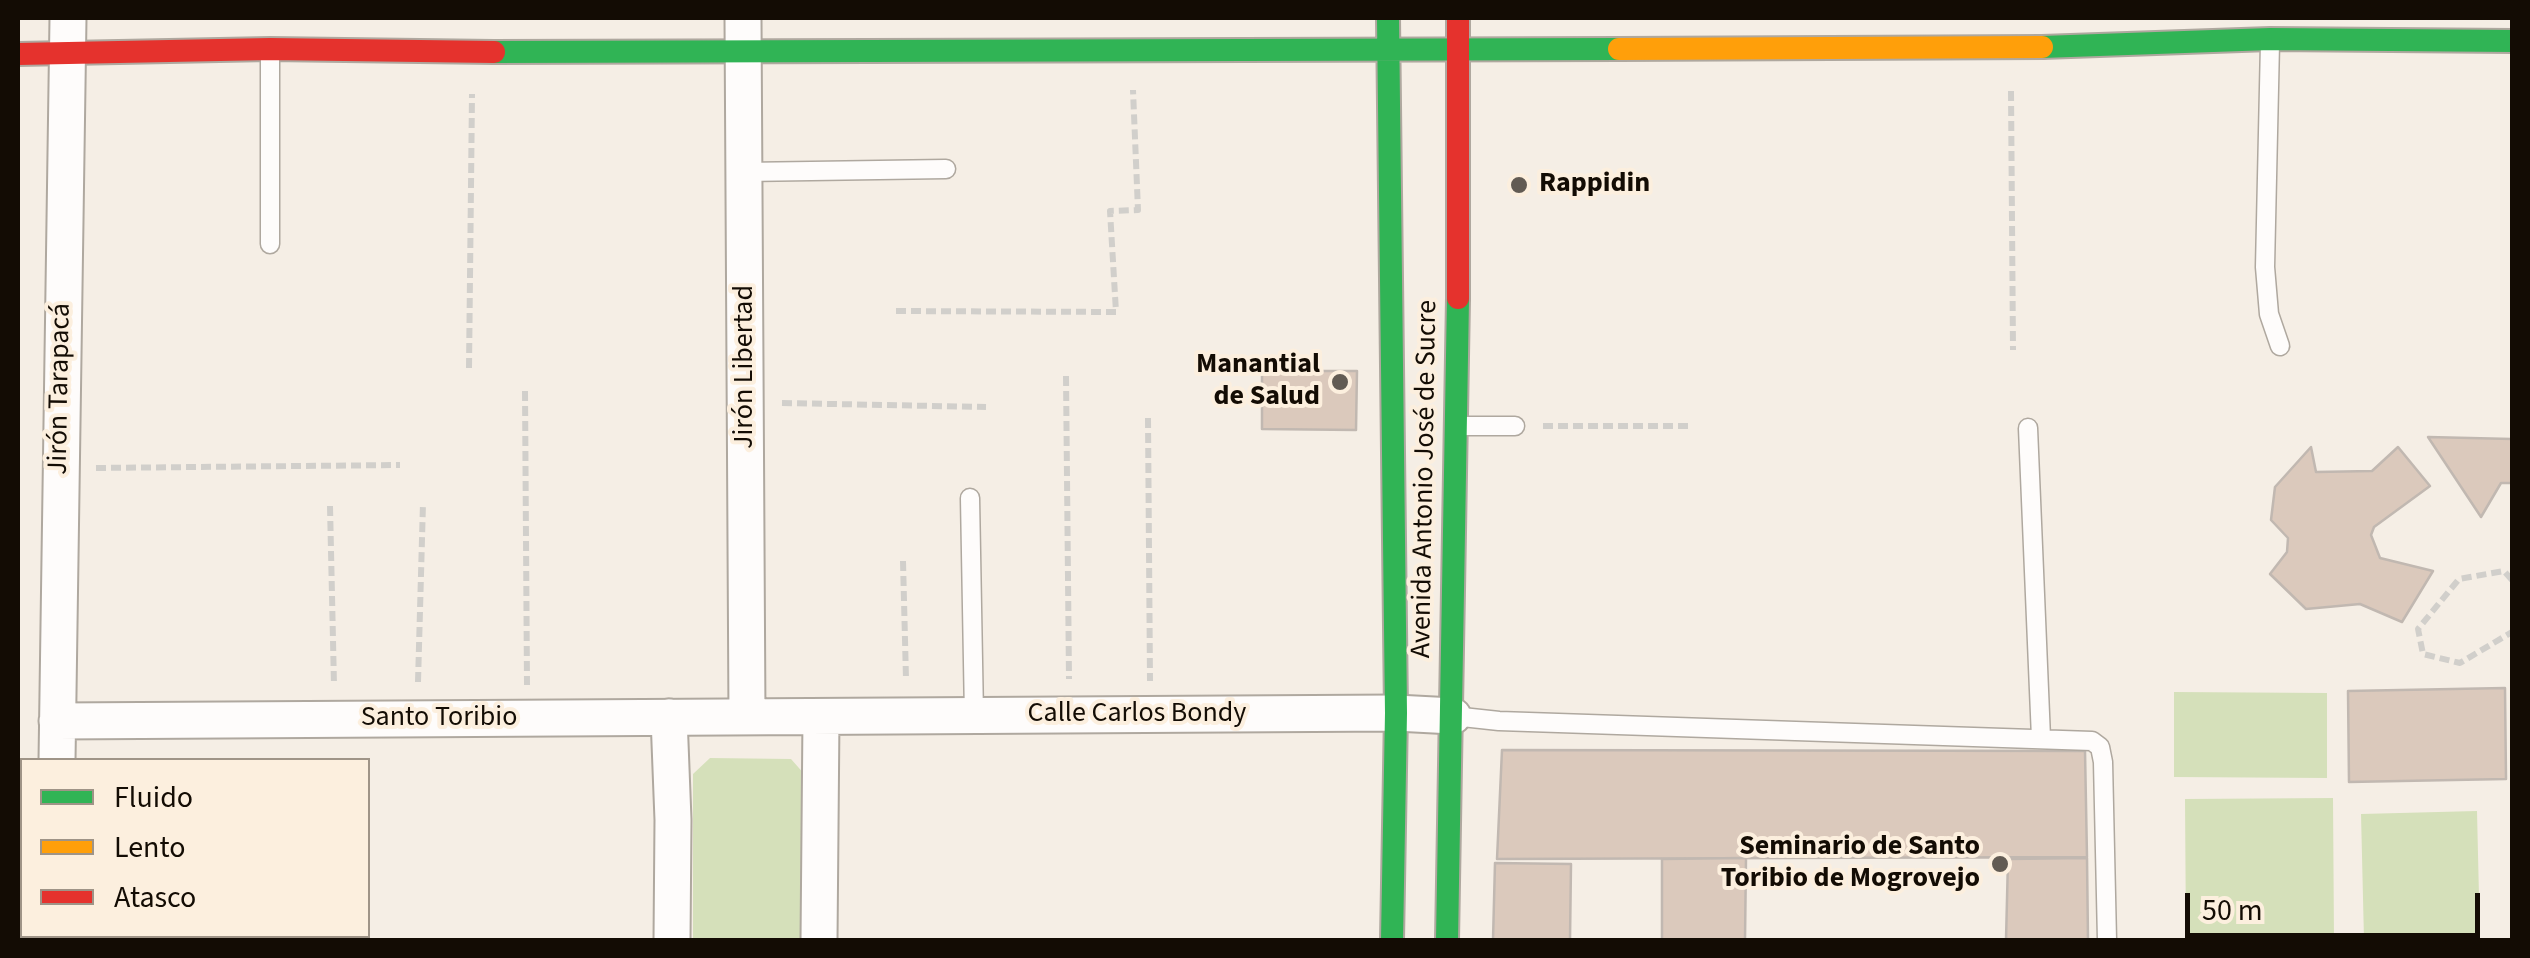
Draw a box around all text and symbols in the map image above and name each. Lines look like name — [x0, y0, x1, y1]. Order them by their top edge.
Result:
place label: Rappidin — [1539, 168, 1650, 202]
marker: Rappidin — [1508, 174, 1530, 196]
street label: Jirón Libertad — [729, 285, 763, 449]
street label: Avenida Antonio José de Sucre — [1406, 300, 1446, 658]
street label: Jirón Tarapacá — [43, 303, 79, 475]
place label: Manantial de Salud — [1196, 349, 1320, 415]
marker: Manantial de Salud — [1329, 371, 1351, 393]
street label: Calle Carlos Bondy — [1028, 698, 1246, 732]
street label: Santo Toribio — [361, 702, 517, 736]
legend — [20, 758, 370, 938]
text: Fluido — [114, 776, 193, 819]
text: Lento — [114, 826, 186, 869]
place label: Seminario de Santo Toribio de Mogrovejo — [1721, 831, 1980, 897]
marker: Seminario de Santo Toribio de Mogrovejo — [1989, 853, 2011, 875]
scale bar — [2190, 873, 2485, 935]
text: Atasco — [114, 876, 196, 919]
text: 50 m — [2202, 889, 2263, 932]

